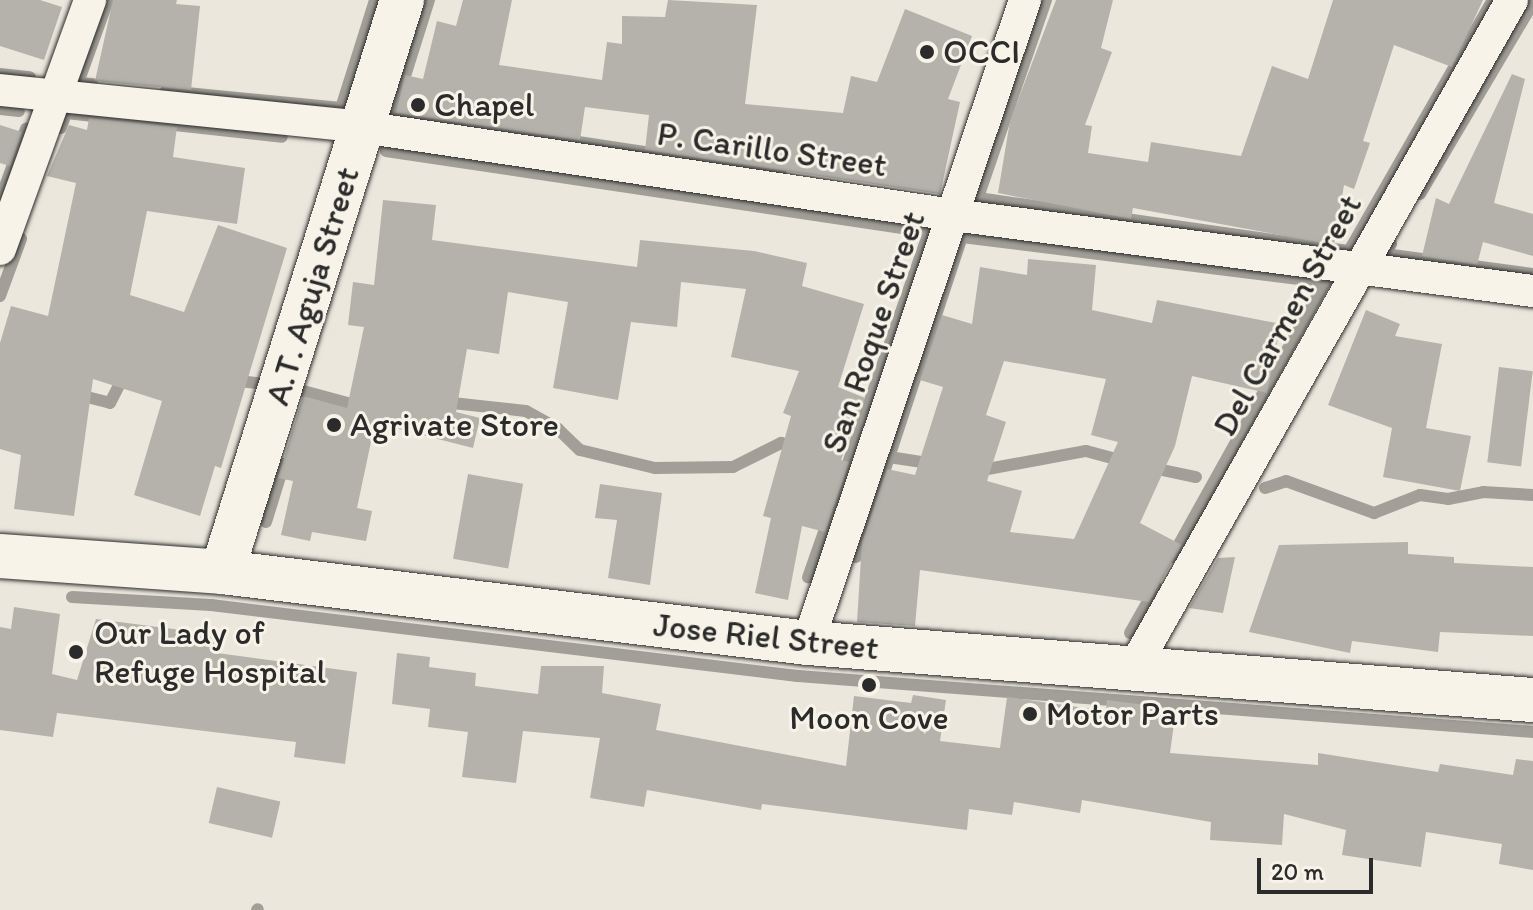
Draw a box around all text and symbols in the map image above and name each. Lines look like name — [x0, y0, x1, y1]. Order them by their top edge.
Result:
place label: OCCI — [943, 32, 1020, 72]
marker: OCCI — [918, 43, 936, 61]
place label: Chapel — [434, 85, 534, 125]
marker: Chapel — [409, 96, 427, 114]
street label: P. Carillo Street — [655, 113, 889, 185]
street label: A.T. Aguja Street — [257, 162, 367, 410]
street label: Del Carmen Street — [1204, 187, 1370, 443]
street label: San Roque Street — [813, 207, 933, 457]
place label: Agrivate Store — [350, 405, 558, 445]
marker: Agrivate Store — [325, 416, 343, 434]
street label: Jose Riel Street — [652, 604, 880, 668]
place label: Our Lady of Refuge Hospital — [94, 612, 325, 692]
marker: Our Lady of Refuge Hospital — [65, 641, 87, 663]
marker: Moon Cove — [860, 676, 878, 694]
place label: Motor Parts — [1046, 694, 1218, 734]
place label: Moon Cove — [789, 698, 949, 738]
marker: Motor Parts — [1021, 705, 1039, 723]
scale bar — [1261, 842, 1377, 892]
text: 20 m — [1271, 857, 1324, 886]

